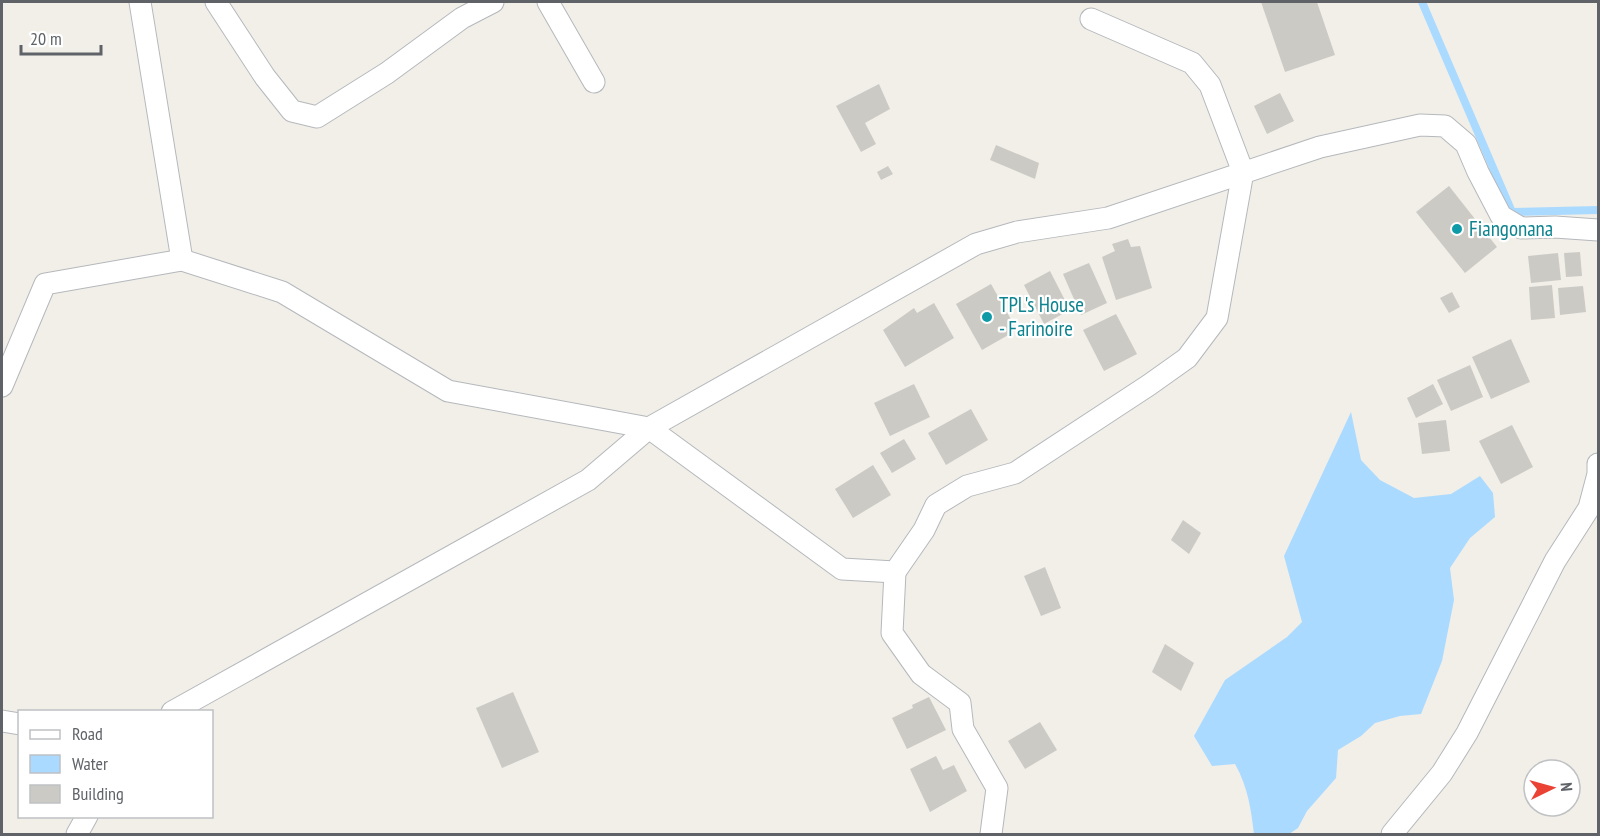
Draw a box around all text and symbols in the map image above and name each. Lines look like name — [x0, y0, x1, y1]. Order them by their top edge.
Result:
scale bar — [21, 18, 100, 56]
text: 20 m — [30, 27, 62, 50]
place label: Fiangonana — [1469, 215, 1553, 242]
marker: Fiangonana — [1450, 222, 1464, 236]
place label: TPL's House - Farinoire — [999, 291, 1084, 342]
marker: TPL's House - Farinoire — [980, 310, 994, 324]
legend — [18, 710, 213, 818]
text: Road — [72, 722, 103, 745]
text: Water — [72, 752, 108, 775]
north arrow — [1522, 758, 1582, 818]
text: Building — [72, 782, 124, 805]
text: N — [1557, 782, 1577, 792]

